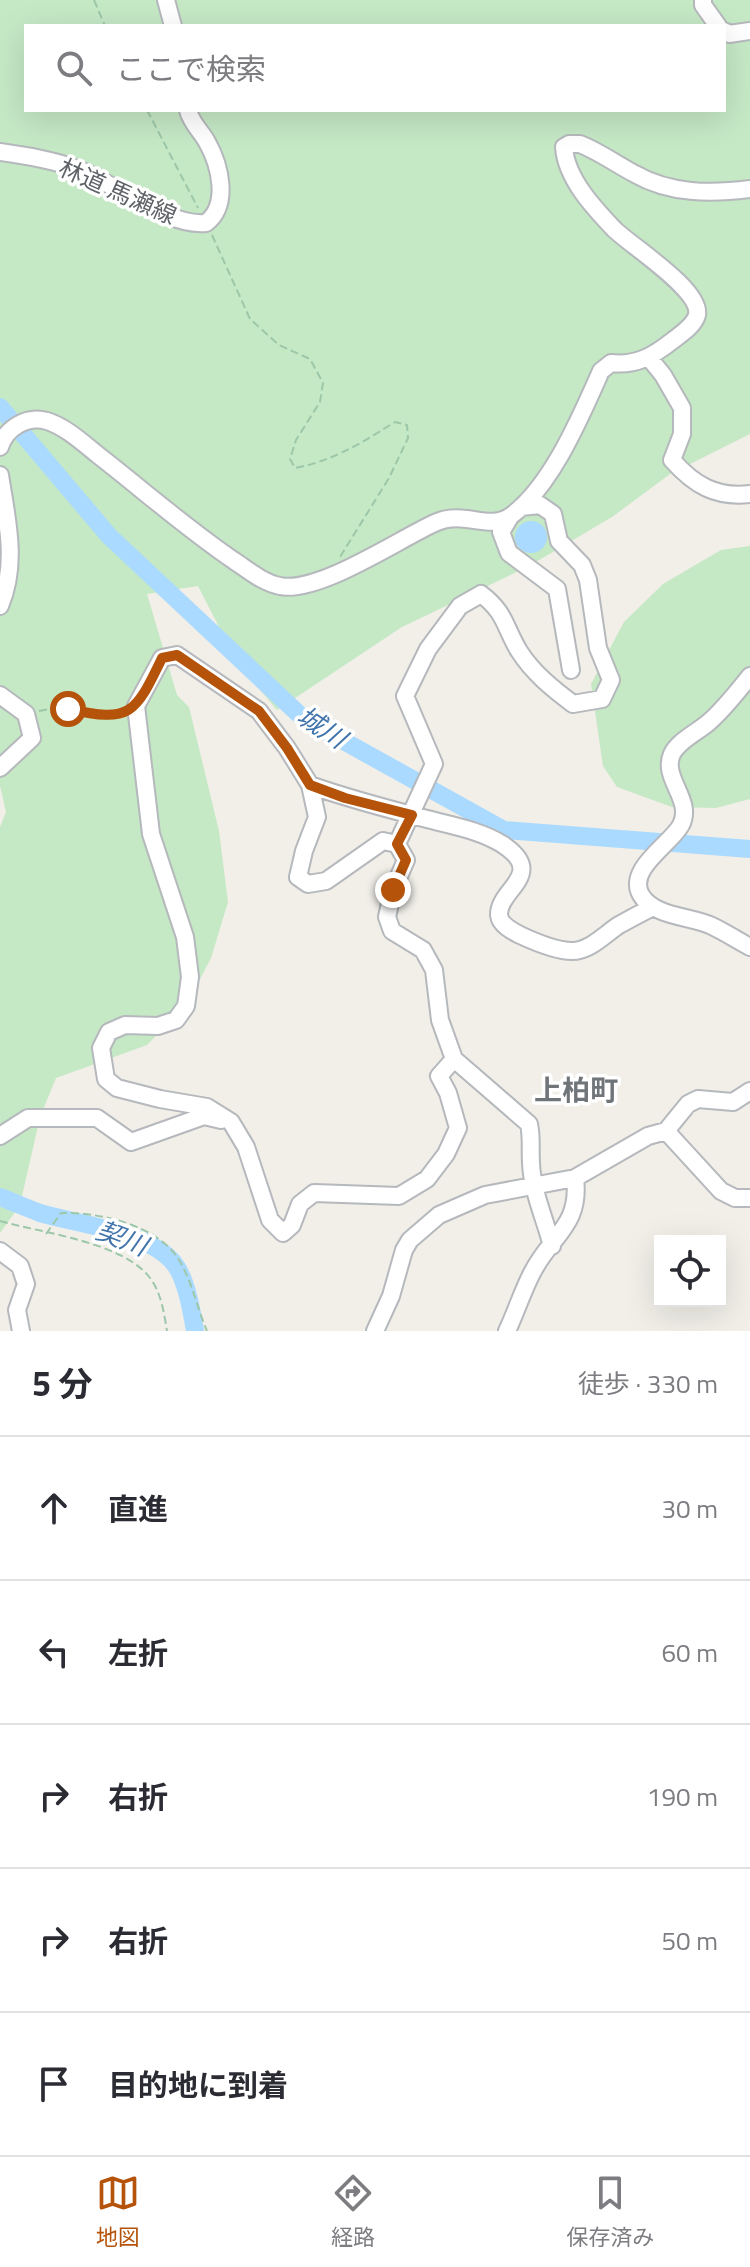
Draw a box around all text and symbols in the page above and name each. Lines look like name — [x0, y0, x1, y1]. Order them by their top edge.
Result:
search box — [24, 24, 726, 112]
icon: search — [52, 46, 96, 90]
text: ここで検索 — [116, 46, 266, 92]
street label: 林道 馬瀬線 — [53, 149, 183, 233]
route start — [50, 691, 86, 727]
water label: 城川 — [290, 696, 357, 759]
route end — [375, 872, 411, 908]
district label: 上柏町 — [534, 1068, 618, 1111]
water label: 契川 — [91, 1210, 156, 1267]
map controls — [654, 1235, 726, 1307]
button: locate — [654, 1235, 726, 1307]
text: 5 分 — [32, 1357, 93, 1409]
text: 徒歩 · 330 m — [578, 1364, 718, 1403]
icon: ahead — [32, 1486, 76, 1530]
text: 直進 — [108, 1486, 168, 1532]
text: 30 m — [661, 1489, 718, 1528]
icon: left — [32, 1630, 76, 1674]
text: 左折 — [108, 1630, 168, 1676]
text: 60 m — [661, 1633, 718, 1672]
icon: right — [32, 1774, 76, 1818]
text: 右折 — [108, 1774, 168, 1820]
text: 190 m — [647, 1777, 718, 1816]
icon: right — [32, 1918, 76, 1962]
text: 右折 — [108, 1918, 168, 1964]
text: 50 m — [661, 1921, 718, 1960]
icon: arrive — [32, 2062, 76, 2106]
text: 目的地に到着 — [108, 2062, 288, 2108]
tab: 地図 — [96, 2171, 140, 2254]
tab: 経路 — [331, 2171, 375, 2254]
tab: 保存済み — [566, 2171, 654, 2254]

